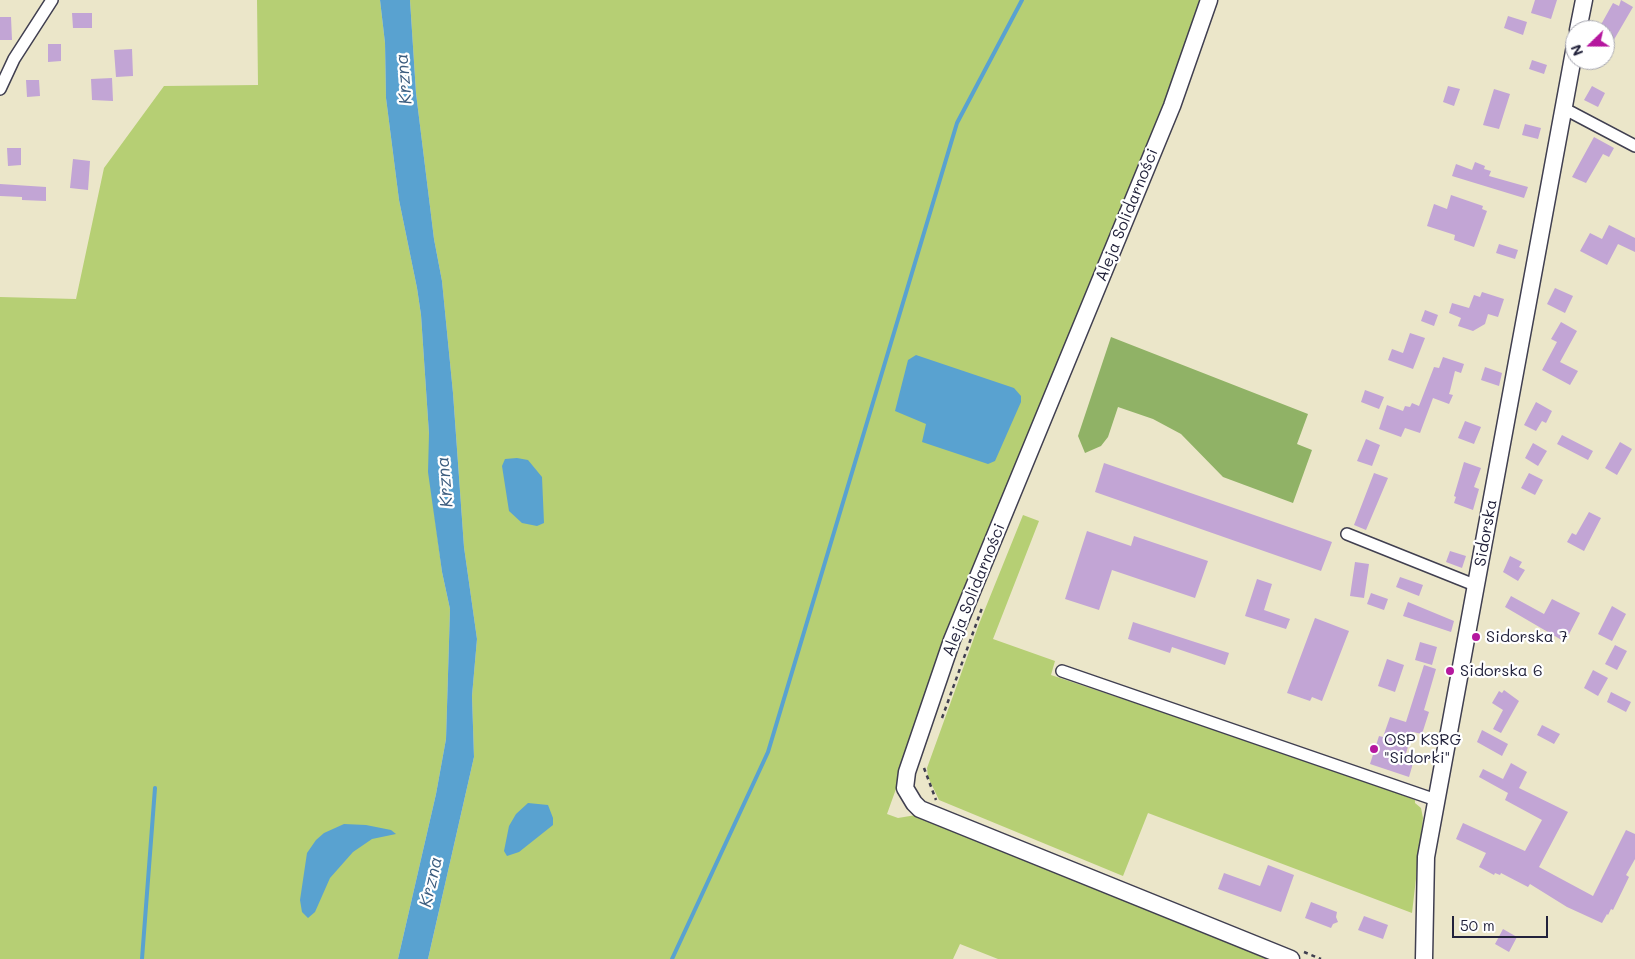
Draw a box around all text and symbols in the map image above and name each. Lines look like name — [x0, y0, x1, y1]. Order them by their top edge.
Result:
north arrow — [1565, 20, 1615, 70]
text: N — [1566, 42, 1587, 59]
water label: Krzna — [391, 53, 417, 105]
street label: Aleja Solidarności — [1092, 146, 1162, 284]
water label: Krzna — [432, 456, 458, 508]
street label: Sidorska — [1471, 498, 1501, 568]
street label: Aleja Solidarności — [939, 521, 1009, 659]
place label: Sidorska 7 — [1486, 627, 1568, 647]
marker: Sidorska 7 — [1470, 631, 1482, 643]
place label: Sidorska 6 — [1460, 661, 1543, 681]
marker: Sidorska 6 — [1444, 665, 1456, 677]
place label: OSP KSRG "Sidorki" — [1384, 730, 1461, 768]
marker: OSP KSRG "Sidorki" — [1368, 743, 1380, 755]
water label: Krzna — [415, 855, 447, 909]
scale bar — [1455, 906, 1551, 938]
text: 50 m — [1460, 915, 1495, 935]

